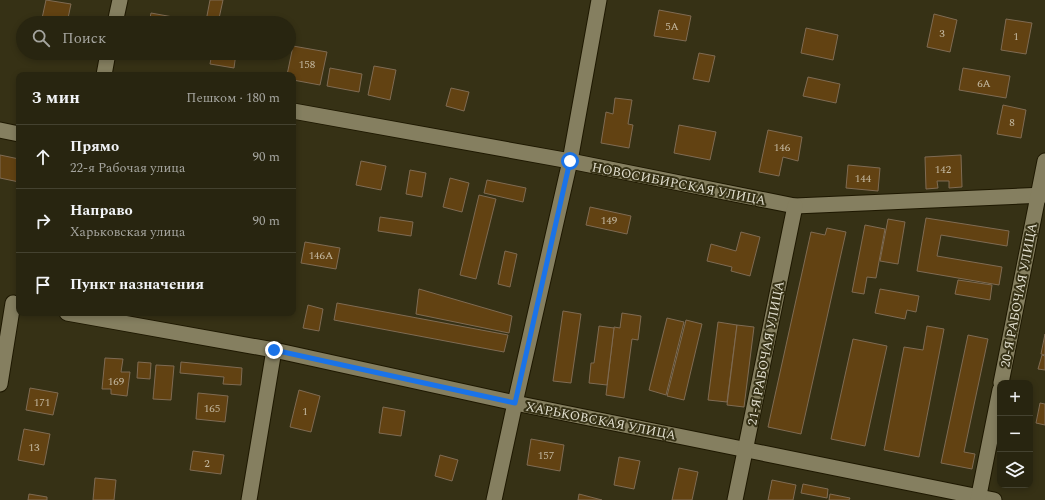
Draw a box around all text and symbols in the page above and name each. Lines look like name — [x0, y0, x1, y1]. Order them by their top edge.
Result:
search box — [16, 16, 296, 60]
house number: 5А — [665, 18, 679, 35]
house number: 3 — [939, 25, 945, 42]
icon: search — [30, 27, 52, 49]
text: Поиск — [62, 27, 106, 50]
house number: 1 — [1013, 28, 1019, 45]
house number: 158 — [299, 56, 316, 73]
house number: 6А — [977, 75, 991, 92]
text: 3 мин — [32, 85, 80, 111]
text: Пешком · 180 m — [186, 88, 280, 108]
house number: 8 — [1009, 114, 1015, 131]
text: Прямо — [70, 135, 119, 158]
house number: 146 — [774, 139, 791, 156]
icon: ahead — [32, 146, 54, 168]
text: 90 m — [253, 147, 280, 167]
route start — [561, 152, 579, 170]
street label: НОВОСИБИРСКАЯ УЛИЦА — [590, 157, 768, 211]
text: 22-я Рабочая улица — [70, 158, 185, 178]
house number: 142 — [935, 161, 952, 178]
house number: 144 — [855, 170, 872, 187]
text: Направо — [70, 199, 133, 222]
icon: right — [32, 210, 54, 232]
text: 90 m — [253, 211, 280, 231]
house number: 149 — [601, 212, 618, 229]
street label: 20-Я РАБОЧАЯ УЛИЦА — [995, 221, 1043, 369]
text: Харьковская улица — [70, 222, 185, 242]
house number: 146А — [309, 247, 333, 264]
text: Пункт назначения — [70, 273, 204, 296]
icon: arrive — [32, 274, 54, 296]
street label: 21-Я РАБОЧАЯ УЛИЦА — [742, 279, 790, 427]
route end — [265, 341, 283, 359]
house number: 169 — [108, 373, 125, 390]
map controls — [997, 380, 1033, 488]
button: + — [997, 380, 1033, 416]
house number: 171 — [34, 394, 50, 411]
street label: ХАРЬКОВСКАЯ УЛИЦА — [524, 397, 678, 445]
house number: 165 — [204, 400, 220, 417]
house number: 1 — [302, 403, 308, 420]
button: − — [997, 416, 1033, 452]
house number: 13 — [29, 439, 40, 456]
house number: 157 — [538, 447, 555, 464]
button: layers — [997, 452, 1033, 488]
house number: 2 — [204, 455, 210, 472]

